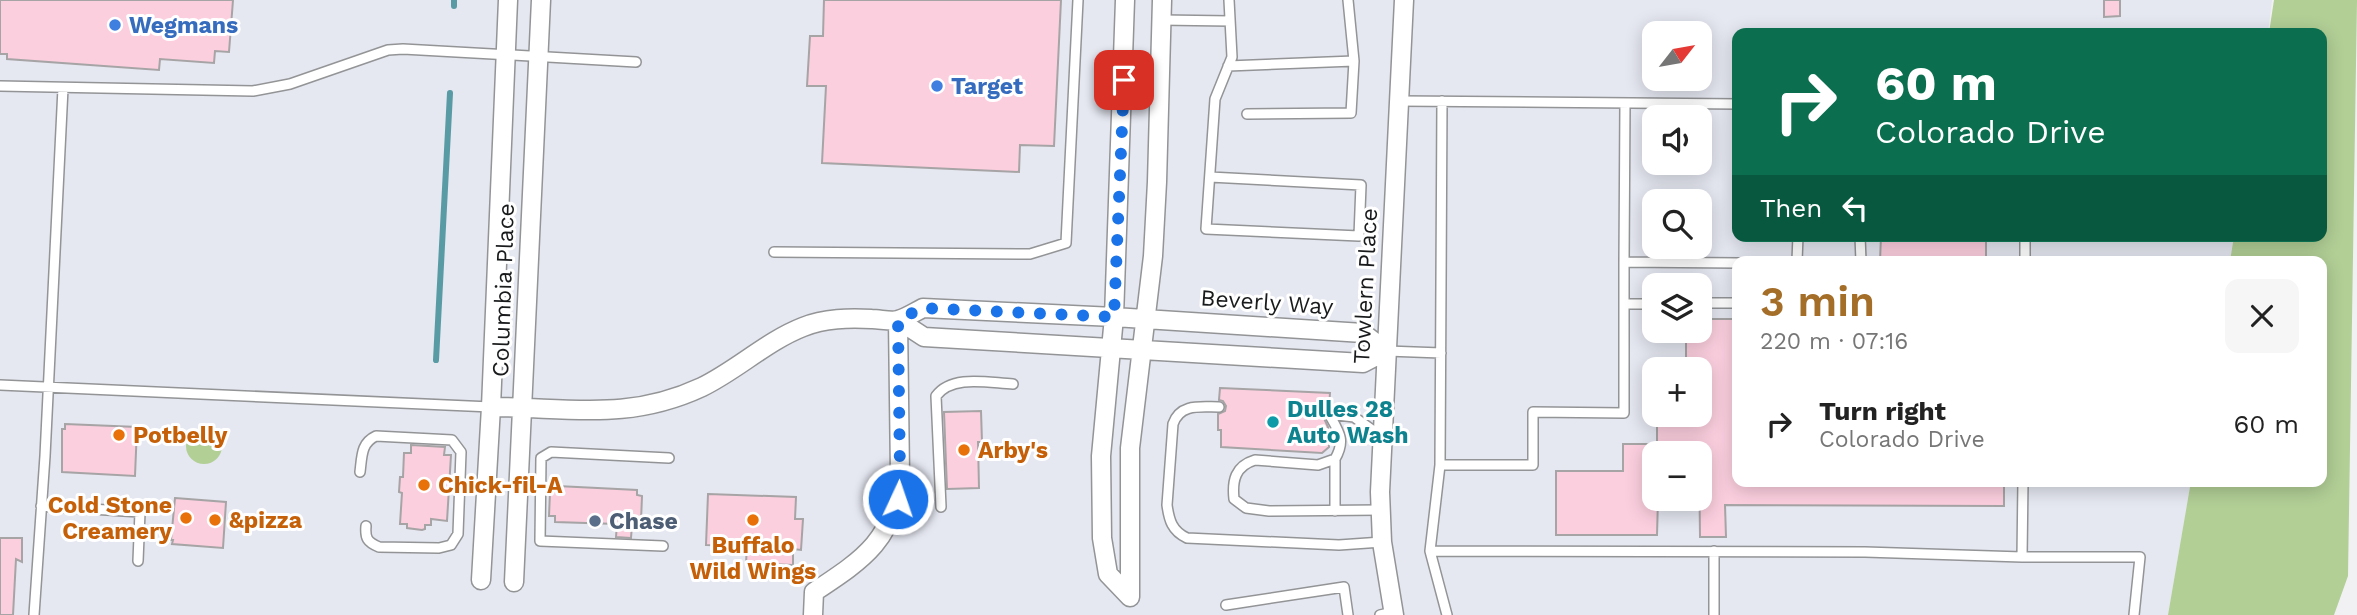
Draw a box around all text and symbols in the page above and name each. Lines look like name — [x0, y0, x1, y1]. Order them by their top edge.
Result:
place label: Wegmans — [129, 12, 238, 39]
marker: Wegmans — [107, 17, 123, 33]
north arrow — [1642, 21, 1712, 91]
map controls — [1642, 21, 1712, 511]
pin — [1094, 50, 1154, 110]
text: 60 m — [1875, 54, 1997, 112]
icon: right — [1760, 56, 1851, 147]
icon: arrive — [1105, 61, 1143, 99]
place label: Target — [951, 73, 1023, 100]
marker: Target — [929, 78, 945, 94]
button: sound — [1642, 105, 1712, 175]
text: Colorado Drive — [1875, 113, 2106, 151]
button: search — [1642, 189, 1712, 259]
icon: left — [1836, 189, 1874, 227]
text: Then — [1760, 193, 1822, 223]
street label: Columbia Place — [487, 203, 520, 377]
street label: Towlern Place — [1348, 207, 1383, 365]
button: layers — [1642, 273, 1712, 343]
text: 3 min — [1760, 277, 1875, 326]
button: close — [2225, 279, 2299, 353]
street label: Beverly Way — [1200, 284, 1334, 321]
text: 220 m · 07:16 — [1760, 328, 1908, 355]
button: + — [1642, 357, 1712, 427]
place label: Dulles 28 Auto Wash — [1287, 396, 1409, 449]
text: Turn right — [1819, 396, 1946, 426]
icon: right — [1760, 405, 1798, 443]
text: 60 m — [2233, 409, 2299, 439]
marker: Dulles 28 Auto Wash — [1265, 414, 1281, 430]
place label: Potbelly — [133, 422, 227, 449]
text: Colorado Drive — [1819, 426, 1985, 453]
marker: Potbelly — [111, 427, 127, 443]
place label: Arby's — [978, 437, 1048, 464]
button: − — [1642, 441, 1712, 511]
marker: Arby's — [956, 442, 972, 458]
position arrow — [861, 462, 935, 536]
place label: Chick-fil-A — [438, 472, 563, 499]
marker: Chick-fil-A — [416, 477, 432, 493]
place label: Cold Stone Creamery — [48, 492, 172, 545]
place label: &pizza — [229, 507, 303, 534]
place label: Chase — [609, 508, 678, 535]
marker: Cold Stone Creamery — [178, 510, 194, 526]
marker: &pizza — [207, 512, 223, 528]
marker: Buffalo Wild Wings — [745, 512, 761, 528]
marker: Chase — [587, 513, 603, 529]
place label: Buffalo Wild Wings — [690, 532, 816, 585]

